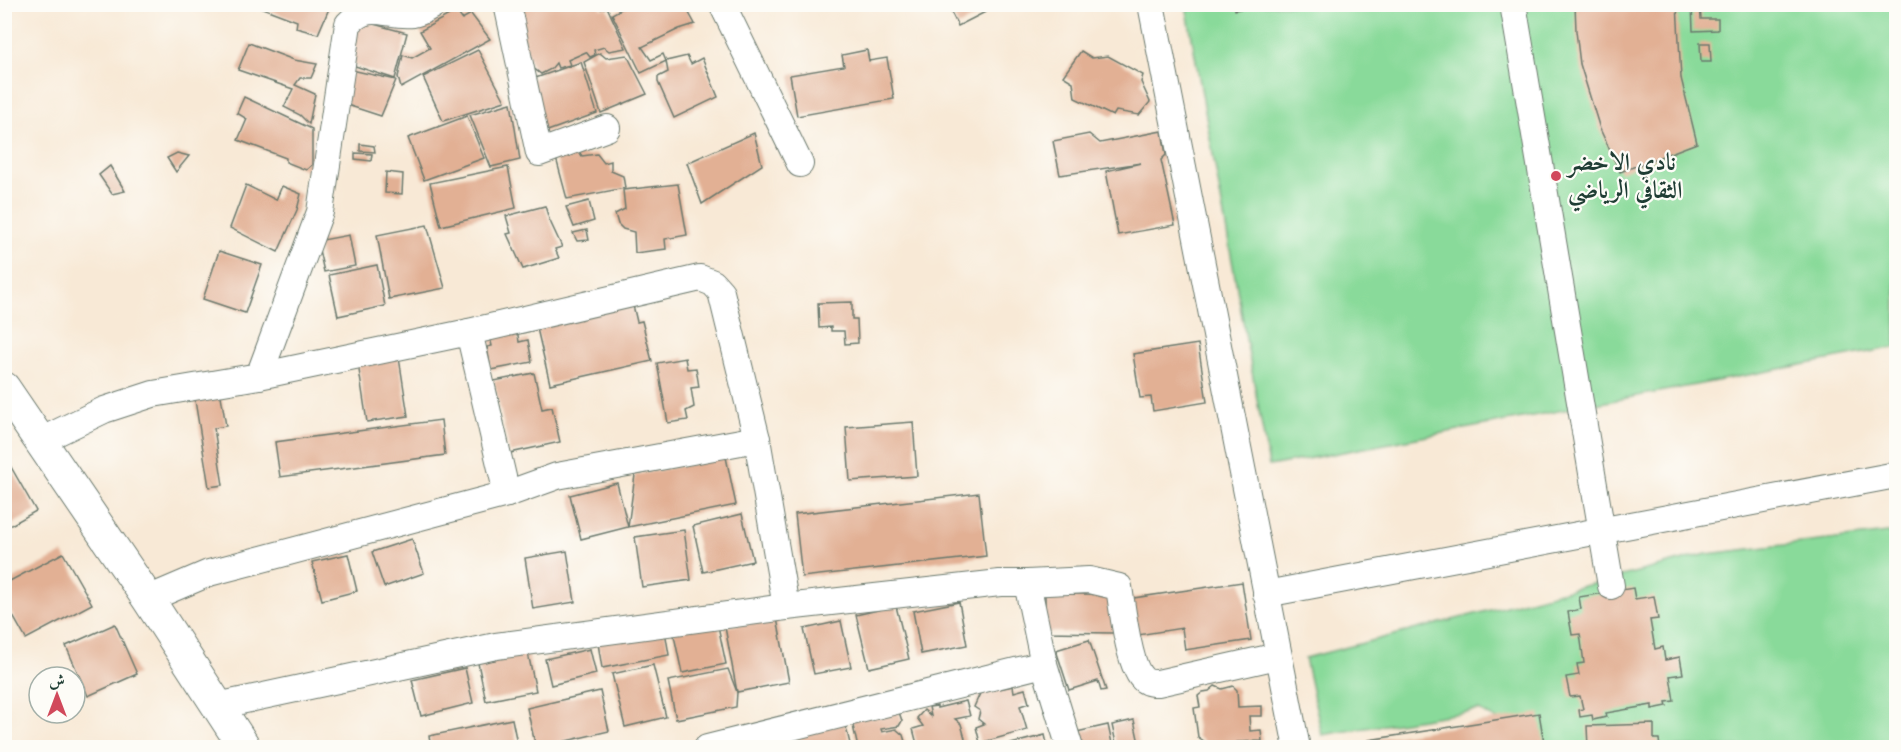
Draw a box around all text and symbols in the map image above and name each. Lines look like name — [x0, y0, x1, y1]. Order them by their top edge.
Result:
place label: نادي الاخضر الثقافي الرياضي — [1565, 150, 1682, 212]
marker: نادي الاخضر الثقافي الرياضي — [1549, 169, 1563, 183]
north arrow — [27, 665, 87, 725]
text: ش — [49, 674, 65, 690]

